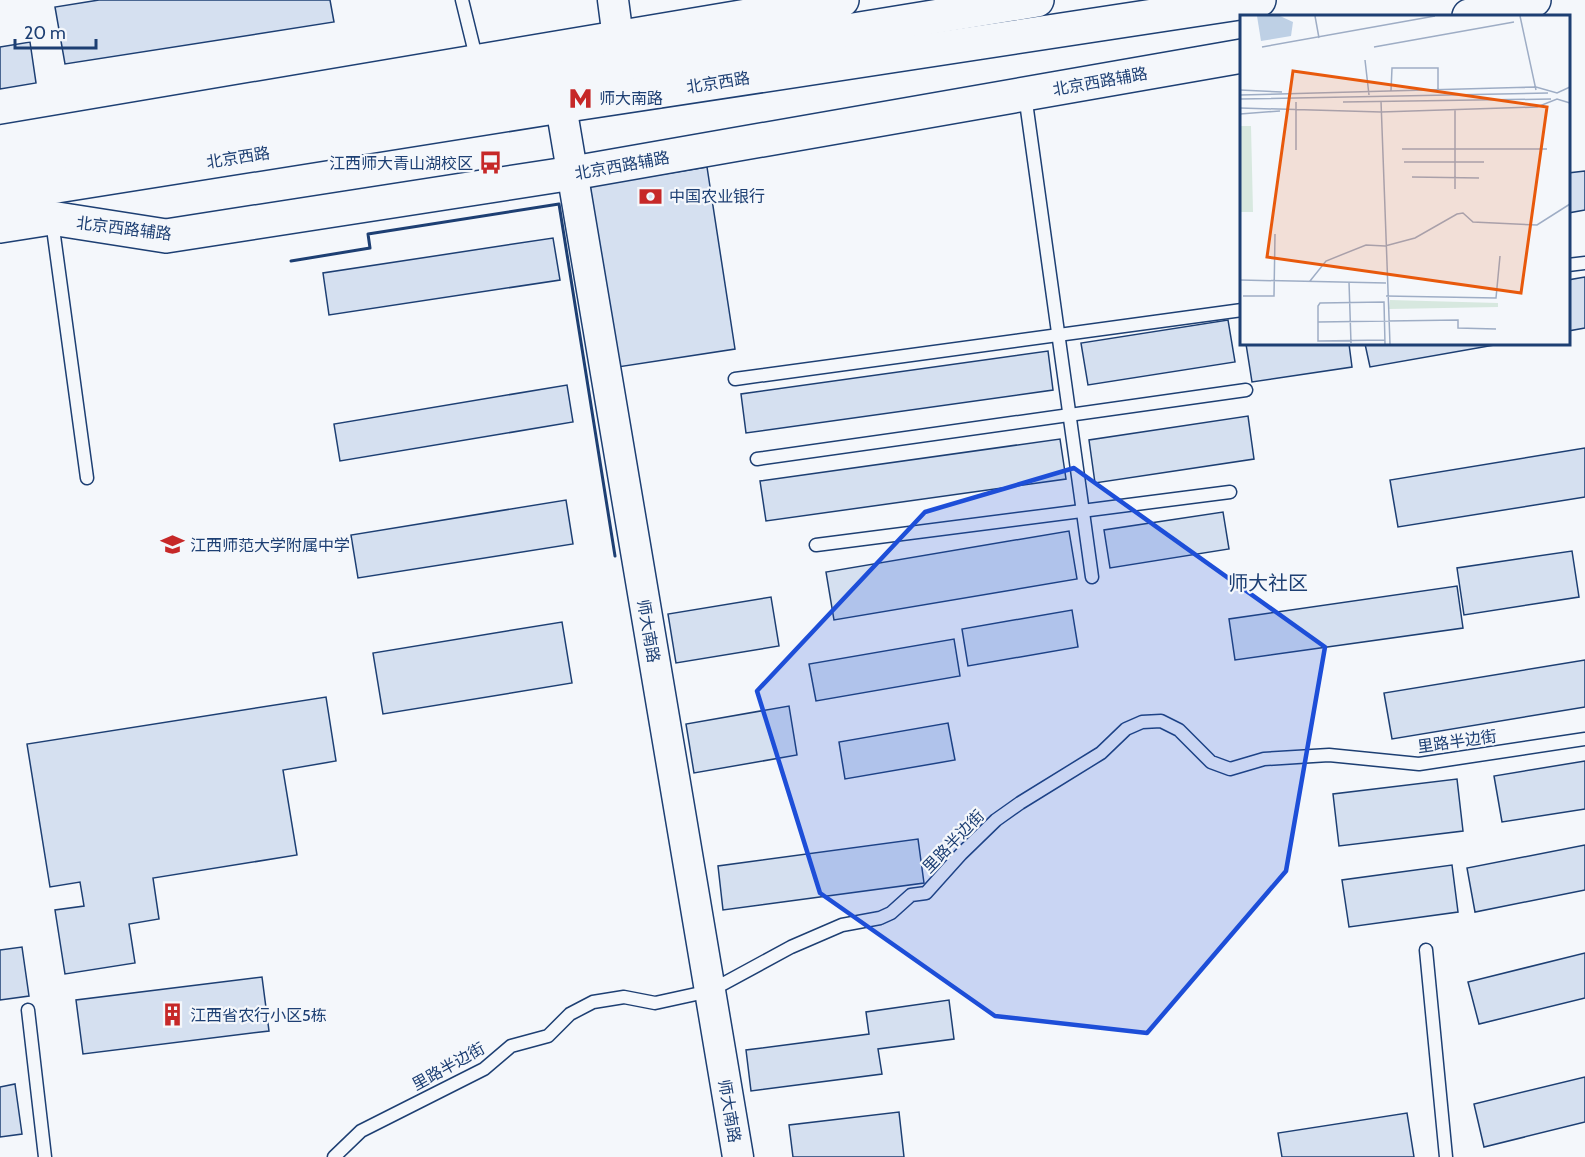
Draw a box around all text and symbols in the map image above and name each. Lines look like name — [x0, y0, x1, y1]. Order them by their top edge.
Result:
scale bar — [15, 12, 96, 50]
inset map — [1240, 15, 1570, 345]
text: 20 m — [24, 22, 66, 44]
street label: 北京西路辅路 — [1051, 64, 1149, 99]
street label: 北京西路 — [685, 68, 751, 97]
metro station icon: 师大南路 — [568, 85, 594, 111]
place label: 师大南路 — [599, 89, 663, 108]
street label: 北京西路 — [205, 143, 271, 172]
street label: 北京西路辅路 — [573, 148, 671, 183]
bus stop icon: 江西师大青山湖校区 — [478, 150, 504, 176]
place label: 江西师大青山湖校区 — [329, 154, 473, 173]
bank icon: 中国农业银行 — [638, 183, 664, 209]
place label: 中国农业银行 — [669, 187, 765, 206]
street label: 北京西路辅路 — [75, 213, 173, 244]
school or university icon: 江西师范大学附属中学 — [159, 532, 185, 558]
place label: 江西师范大学附属中学 — [190, 536, 350, 555]
district label: 师大社区 — [1228, 571, 1308, 595]
street label: 师大南路 — [634, 598, 663, 664]
street label: 里路半边街 — [1416, 727, 1498, 756]
street label: 里路半边街 — [919, 806, 988, 877]
building icon: 江西省农行小区5栋 — [159, 1002, 185, 1028]
place label: 江西省农行小区5栋 — [190, 1006, 327, 1025]
street label: 里路半边街 — [409, 1039, 488, 1094]
street label: 师大南路 — [715, 1078, 744, 1144]

